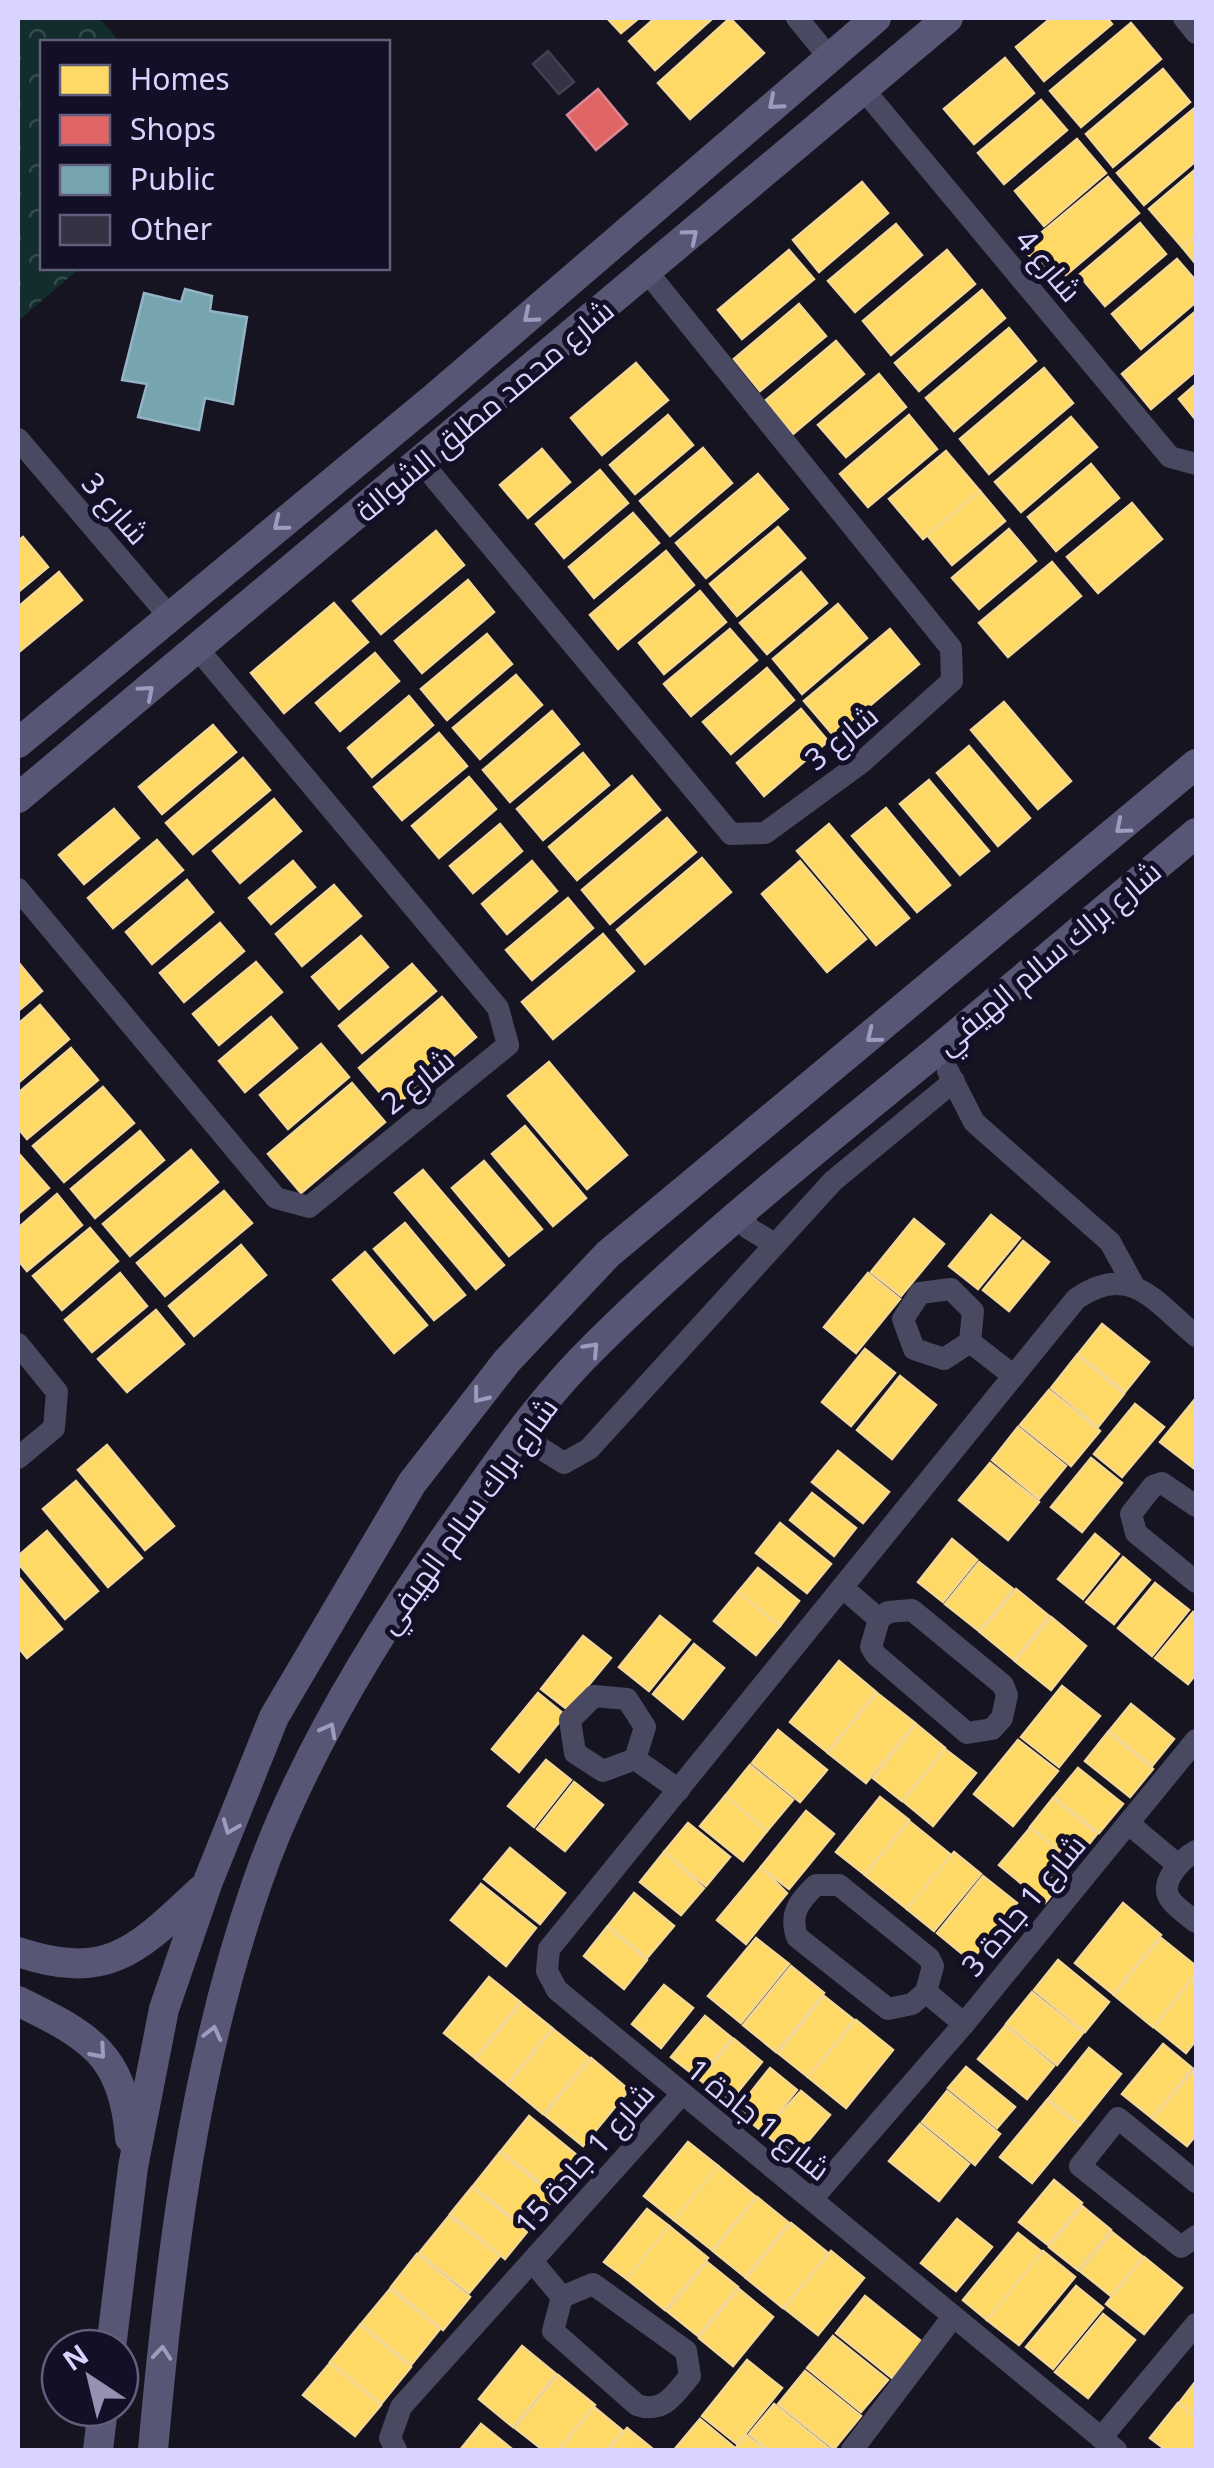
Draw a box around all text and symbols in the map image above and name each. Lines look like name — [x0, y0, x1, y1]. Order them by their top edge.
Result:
legend — [40, 40, 390, 270]
text: Homes — [130, 58, 230, 99]
one-way arrow — [768, 92, 787, 110]
text: Shops — [130, 108, 216, 149]
text: Public — [130, 158, 215, 199]
text: Other — [130, 208, 212, 249]
street label: شارع 4 — [1006, 220, 1091, 311]
one-way arrow — [680, 230, 698, 248]
street label: شارع محمد مطلق الشوالة — [346, 289, 623, 531]
one-way arrow — [523, 305, 541, 323]
street label: شارع 3 — [73, 463, 159, 553]
one-way arrow — [273, 512, 291, 530]
one-way arrow — [135, 685, 154, 703]
street label: شارع 3 — [796, 695, 887, 780]
one-way arrow — [1115, 815, 1134, 833]
street label: شارع براك سالم الهيفي — [927, 851, 1172, 1067]
one-way arrow — [867, 1024, 885, 1042]
street label: شارع 2 — [372, 1039, 463, 1124]
one-way arrow — [580, 1343, 598, 1361]
one-way arrow — [474, 1385, 492, 1403]
street label: شارع براك سالم الهيفي — [367, 1389, 570, 1644]
one-way arrow — [316, 1723, 336, 1741]
one-way arrow — [222, 1817, 242, 1835]
street label: شارع 1 جادة 3 — [952, 1825, 1095, 1985]
one-way arrow — [202, 2025, 223, 2042]
one-way arrow — [87, 2041, 105, 2059]
street label: شارع 1 جادة 1 — [678, 2049, 839, 2190]
street label: شارع 1 جادة 15 — [505, 2073, 664, 2243]
north arrow — [40, 2328, 140, 2428]
text: N — [55, 2335, 95, 2379]
one-way arrow — [150, 2345, 172, 2361]

